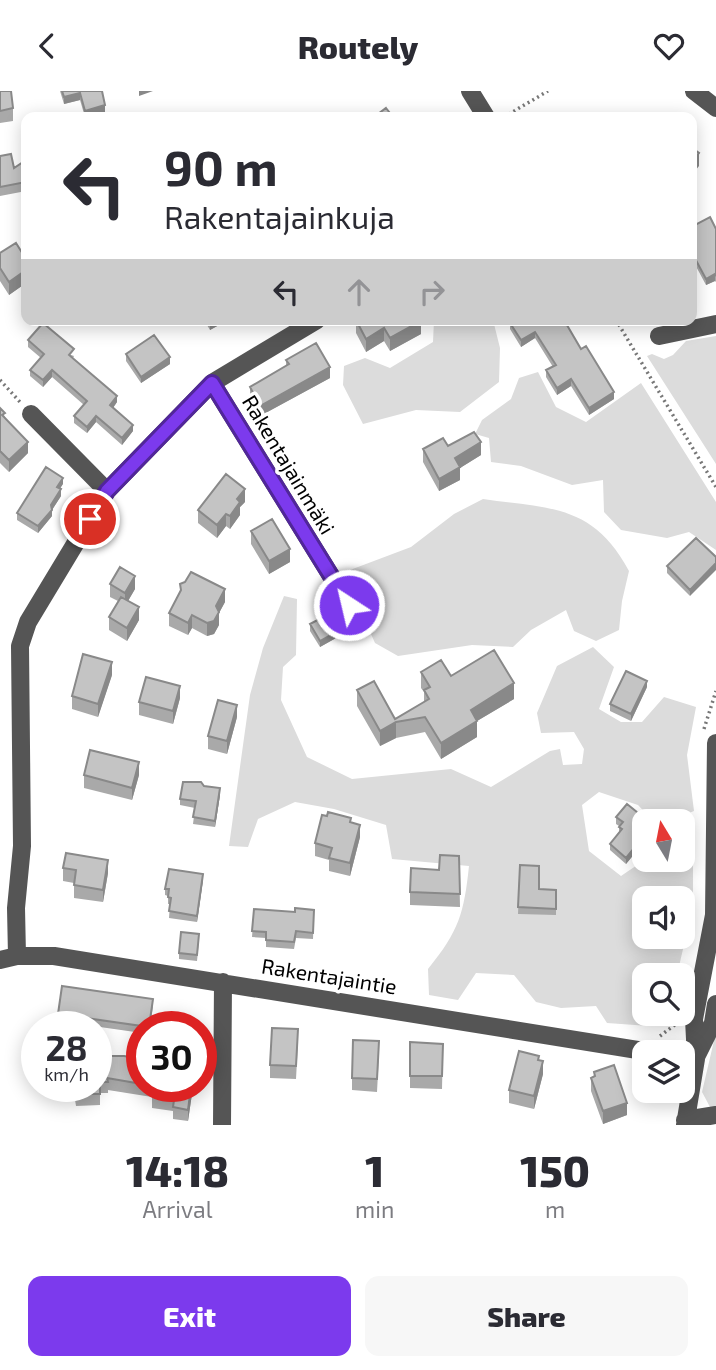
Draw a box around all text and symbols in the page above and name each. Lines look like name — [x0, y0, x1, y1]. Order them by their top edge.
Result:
icon: back — [28, 27, 66, 65]
text: Routely — [298, 27, 418, 65]
icon: heart — [650, 27, 688, 65]
text: 90 m — [164, 137, 278, 196]
icon: left — [49, 140, 140, 231]
text: Rakentajainkuja — [164, 197, 395, 235]
icon: left — [267, 273, 305, 311]
icon: ahead — [340, 273, 378, 311]
icon: right — [413, 273, 451, 311]
street label: Rakentajainmäki — [237, 390, 341, 539]
pin — [60, 489, 120, 549]
icon: arrive — [71, 500, 109, 538]
position arrow — [312, 568, 386, 642]
north arrow — [632, 809, 695, 871]
map controls — [632, 809, 695, 1103]
button: sound — [632, 886, 695, 949]
street label: Rakentajaintie — [260, 952, 399, 1000]
button: search — [632, 963, 695, 1026]
speed limit sign: 30 — [126, 1011, 217, 1102]
text: 28 — [45, 1026, 88, 1068]
button: layers — [632, 1040, 695, 1103]
text: km/h — [44, 1063, 89, 1085]
text: 14:18 — [126, 1145, 229, 1195]
text: 1 — [365, 1145, 384, 1195]
text: 150 — [520, 1145, 590, 1195]
text: Arrival — [143, 1195, 213, 1223]
text: min — [355, 1195, 394, 1223]
text: m — [545, 1195, 565, 1223]
button: Exit — [28, 1276, 351, 1356]
button: Share — [365, 1276, 688, 1356]

